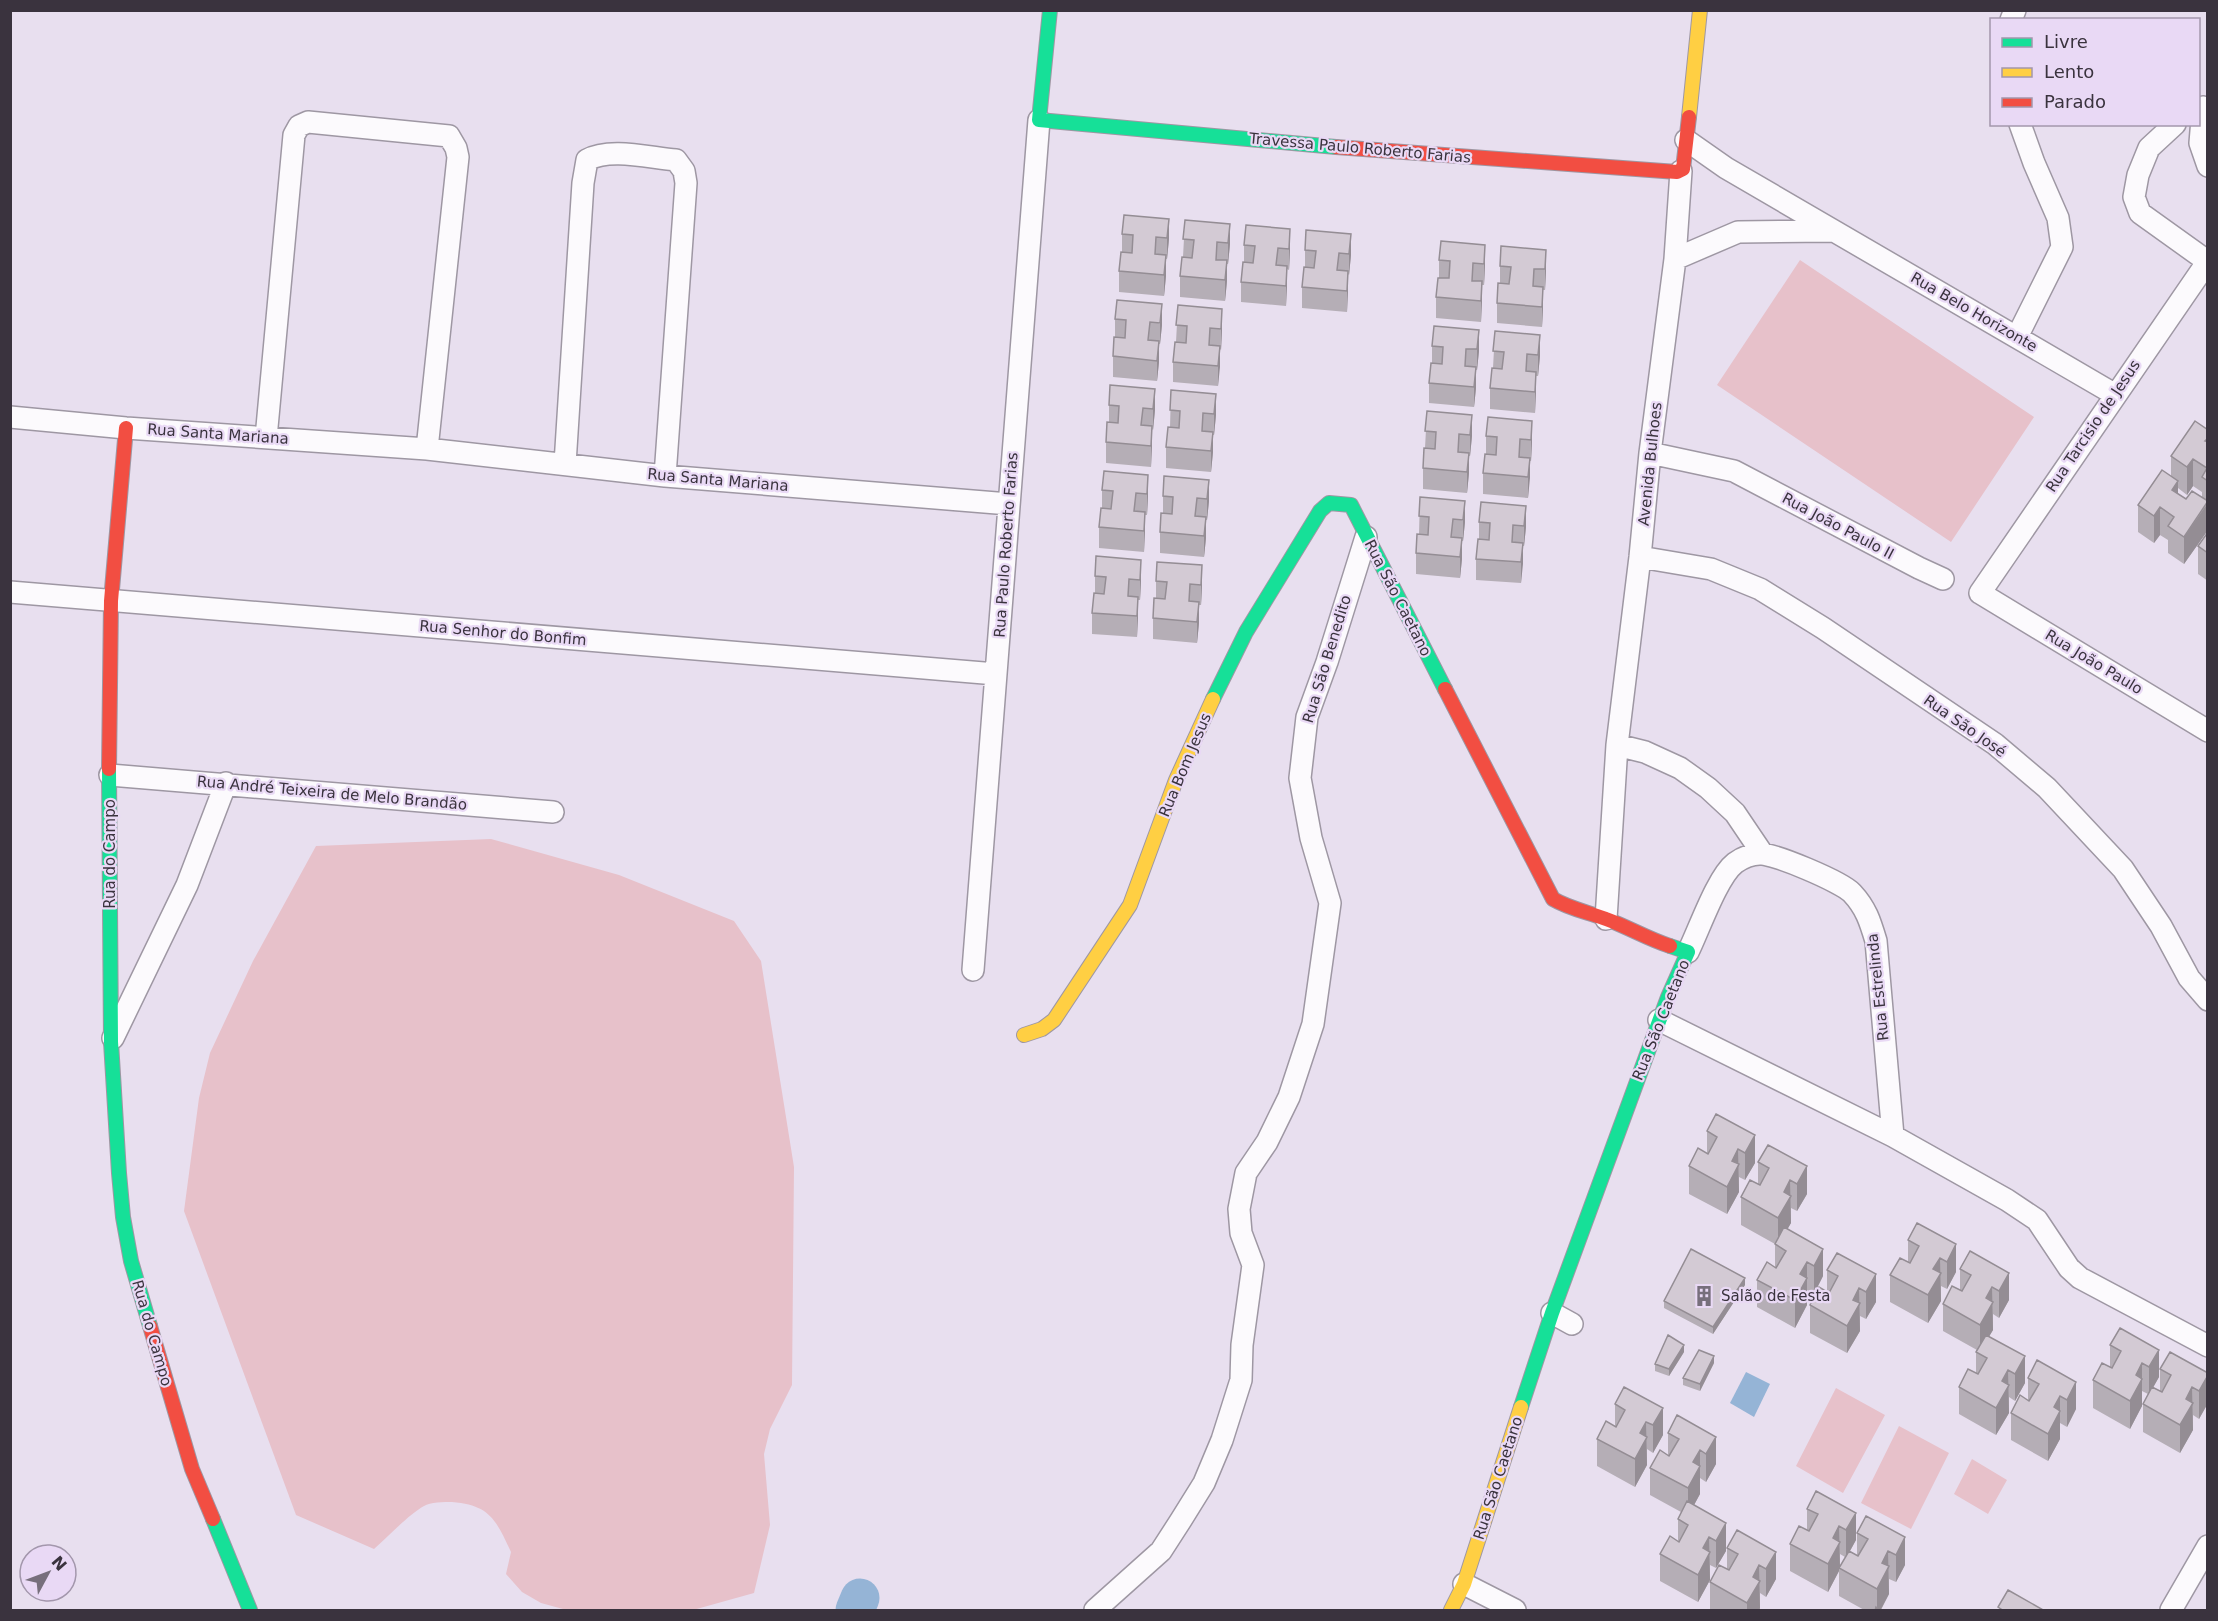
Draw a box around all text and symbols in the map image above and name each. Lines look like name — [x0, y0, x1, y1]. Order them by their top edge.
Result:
legend — [1990, 18, 2200, 126]
text: Livre — [2044, 31, 2088, 52]
text: Lento — [2044, 61, 2094, 82]
text: Parado — [2044, 91, 2106, 112]
street label: Travessa Paulo Roberto Farias — [1247, 129, 1472, 167]
street label: Rua Belo Horizonte — [1907, 268, 2041, 356]
street label: Rua Tarcisio de Jesus — [2042, 356, 2144, 496]
street label: Avenida Bulhoes — [1635, 401, 1665, 527]
street label: Rua Santa Mariana — [147, 420, 289, 448]
street label: Rua Paulo Roberto Farias — [991, 451, 1021, 638]
street label: Rua Santa Mariana — [647, 465, 789, 495]
street label: Rua João Paulo II — [1779, 489, 1897, 563]
street label: Rua São Caetano — [1361, 537, 1435, 659]
street label: Rua São Benedito — [1299, 593, 1355, 725]
street label: Rua Senhor do Bonfim — [419, 617, 587, 649]
street label: Rua João Paulo — [2042, 626, 2146, 698]
street label: Rua São José — [1920, 691, 2010, 761]
street label: Rua Bom Jesus — [1155, 710, 1215, 820]
street label: Rua André Teixeira de Melo Brandão — [196, 772, 468, 814]
street label: Rua do Campo — [101, 799, 119, 909]
street label: Rua Estrelinda — [1863, 932, 1893, 1042]
street label: Rua São Caetano — [1629, 957, 1693, 1083]
street label: Rua do Campo — [128, 1278, 176, 1388]
building icon: Salão de Festa — [1692, 1284, 1716, 1308]
place label: Salão de Festa — [1721, 1287, 1830, 1305]
street label: Rua São Caetano — [1470, 1414, 1526, 1542]
north arrow — [18, 1543, 78, 1603]
text: N — [47, 1552, 71, 1575]

